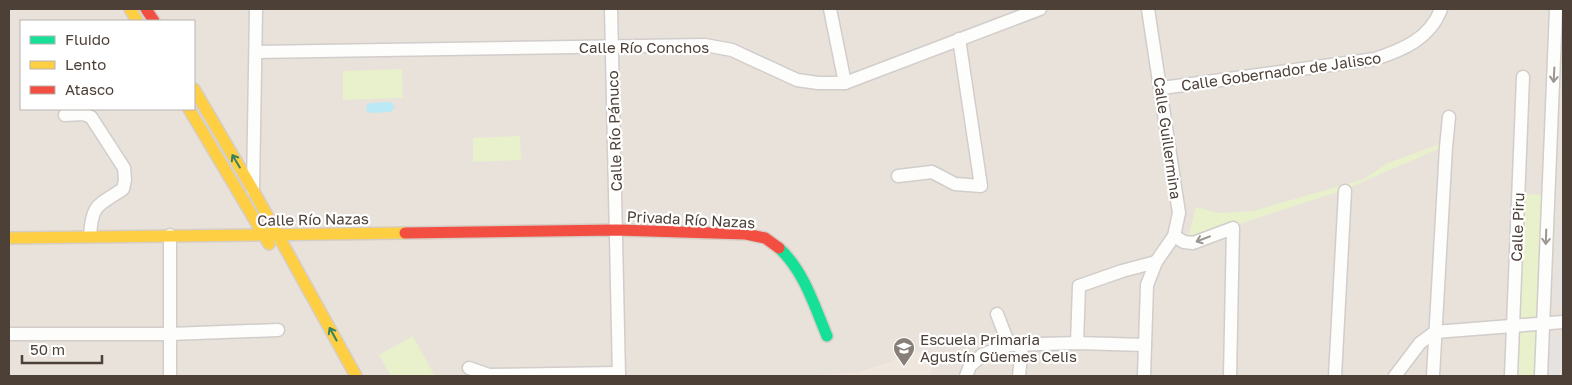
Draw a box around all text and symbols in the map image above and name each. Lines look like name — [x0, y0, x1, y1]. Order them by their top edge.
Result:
legend — [20, 20, 195, 110]
text: Fluido — [65, 30, 110, 48]
street label: Calle Río Conchos — [579, 38, 709, 56]
street label: Calle Gobernador de Jalisco — [1180, 48, 1382, 94]
text: Lento — [65, 55, 106, 73]
one-way arrow — [1549, 66, 1559, 83]
street label: Calle Río Pánuco — [603, 70, 625, 192]
street label: Calle Guillermina — [1151, 76, 1185, 200]
text: Atasco — [65, 80, 114, 98]
one-way arrow — [231, 155, 241, 169]
street label: Calle Piru — [1507, 192, 1527, 262]
street label: Privada Río Nazas — [626, 207, 756, 231]
street label: Calle Río Nazas — [257, 209, 369, 229]
one-way arrow — [1542, 229, 1551, 245]
one-way arrow — [1196, 235, 1212, 244]
one-way arrow — [327, 327, 337, 341]
place label: Escuela Primaria Agustín Güemes Celis — [920, 330, 1077, 365]
scale bar — [22, 332, 102, 364]
school or university icon: Escuela Primaria Agustín Güemes Celis — [892, 336, 916, 367]
text: 50 m — [30, 340, 65, 358]

